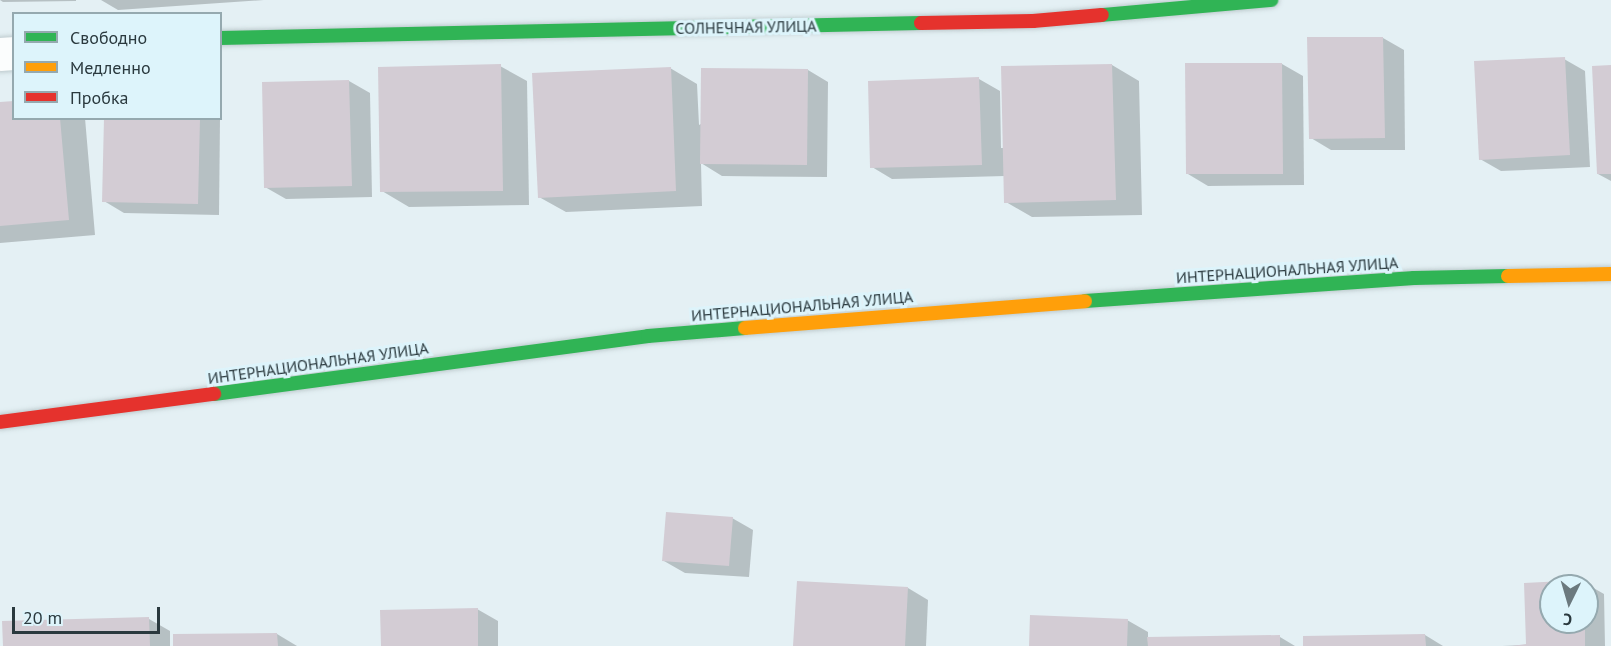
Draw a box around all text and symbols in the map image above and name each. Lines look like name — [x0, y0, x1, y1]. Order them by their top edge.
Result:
legend — [12, 12, 222, 120]
street label: СОЛНЕЧНАЯ УЛИЦА — [675, 16, 817, 38]
text: Свободно — [70, 26, 147, 49]
text: Медленно — [70, 56, 151, 79]
text: Пробка — [70, 86, 128, 109]
street label: ИНТЕРНАЦИОНАЛЬНАЯ УЛИЦА — [1175, 253, 1399, 287]
street label: ИНТЕРНАЦИОНАЛЬНАЯ УЛИЦА — [690, 287, 914, 325]
street label: ИНТЕРНАЦИОНАЛЬНАЯ УЛИЦА — [206, 338, 430, 388]
north arrow — [1539, 574, 1599, 634]
scale bar — [15, 595, 164, 633]
text: 20 m — [23, 606, 62, 629]
text: С — [1562, 610, 1573, 630]

